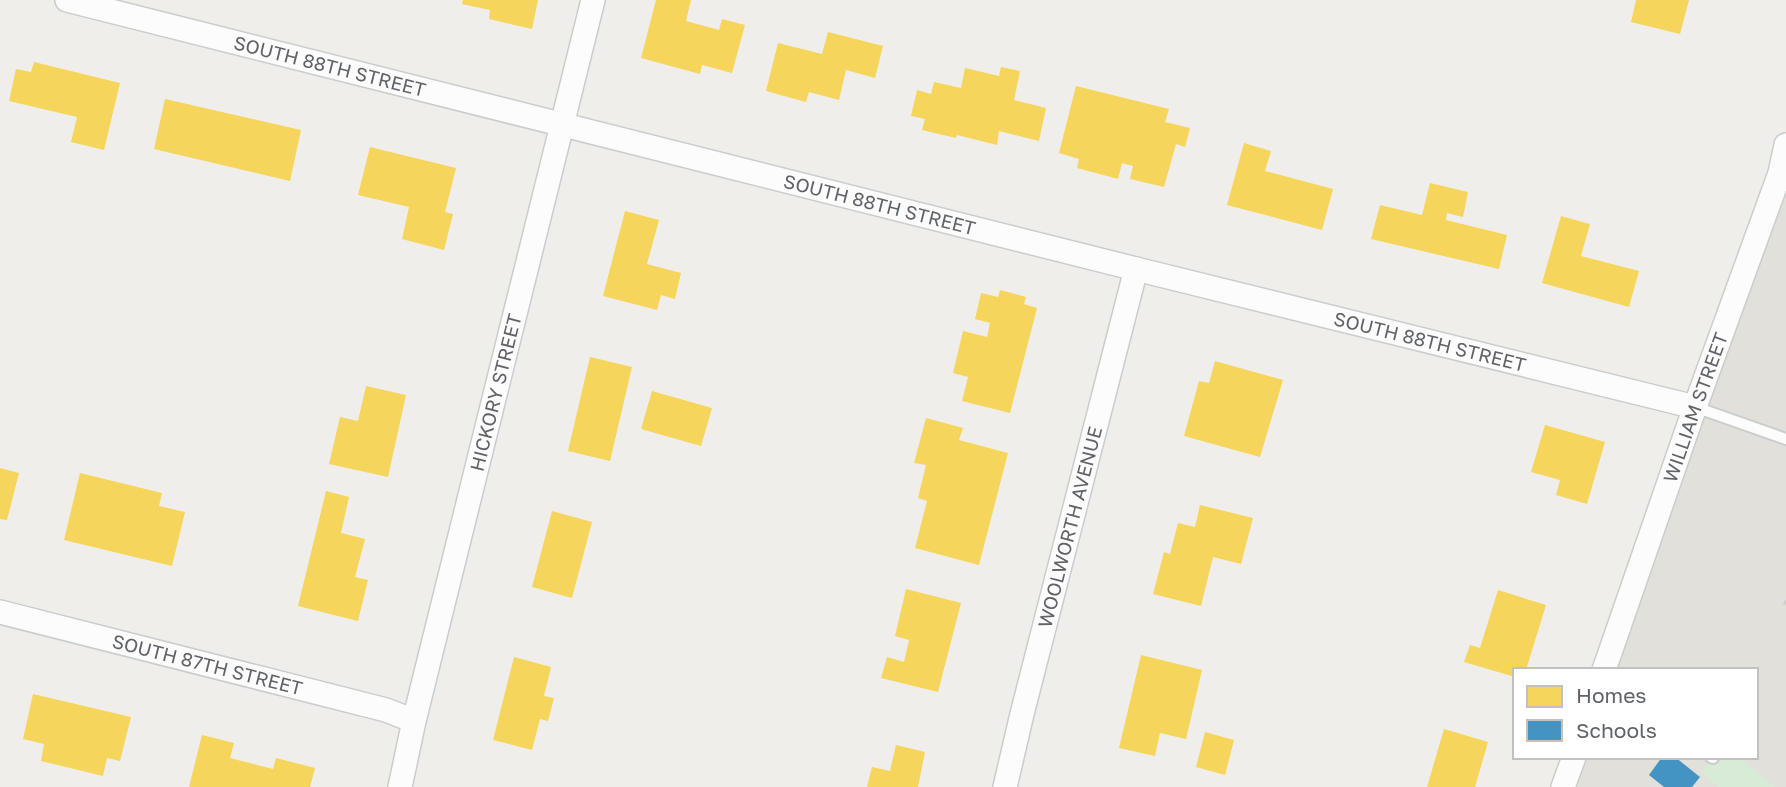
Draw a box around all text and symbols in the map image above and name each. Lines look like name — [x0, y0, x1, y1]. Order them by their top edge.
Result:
street label: SOUTH 88TH STREET — [232, 30, 429, 101]
street label: SOUTH 88TH STREET — [781, 169, 978, 239]
street label: SOUTH 88TH STREET — [1332, 306, 1529, 376]
street label: HICKORY STREET — [464, 311, 526, 473]
street label: WILLIAM STREET — [1658, 329, 1732, 485]
street label: WOOLWORTH AVENUE — [1033, 424, 1106, 630]
street label: SOUTH 87TH STREET — [110, 629, 305, 699]
legend — [1513, 668, 1758, 759]
text: Homes — [1576, 682, 1646, 708]
text: Schools — [1576, 717, 1657, 743]

